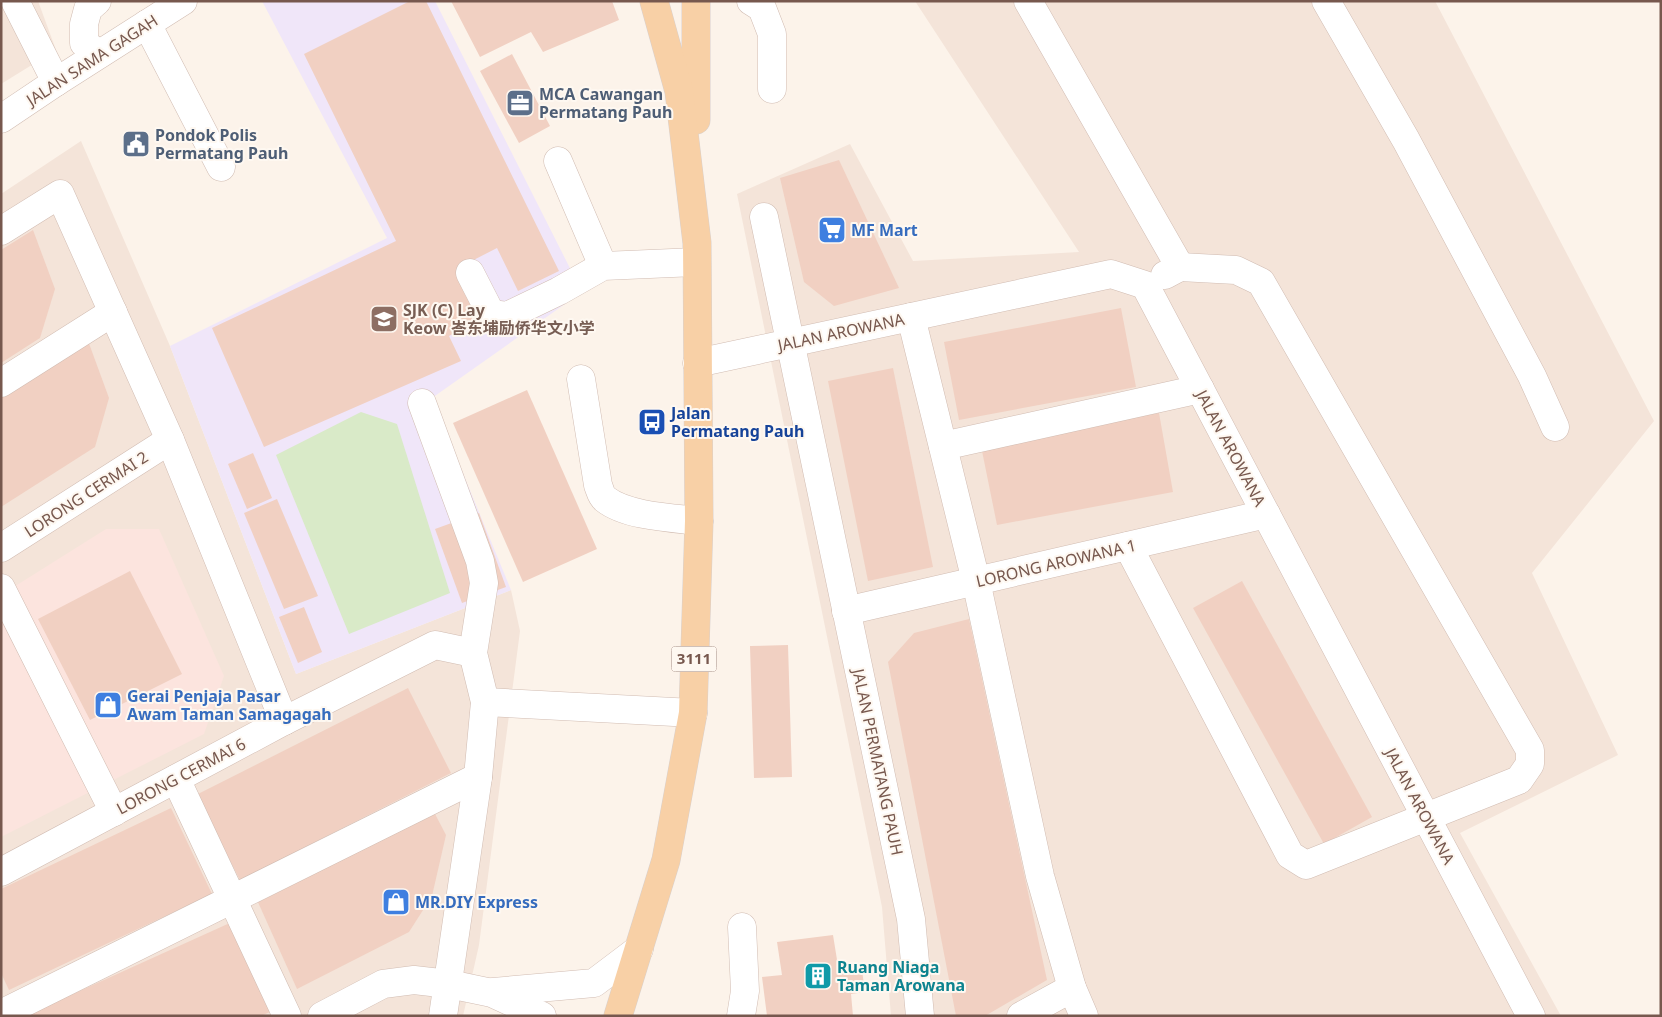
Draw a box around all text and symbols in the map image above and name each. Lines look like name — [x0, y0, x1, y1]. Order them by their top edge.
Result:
street label: JALAN SAMA GAGAH — [20, 9, 162, 112]
place label: MCA Cawangan Permatang Pauh — [539, 83, 672, 123]
office icon: MCA Cawangan Permatang Pauh — [505, 88, 535, 118]
place label: Pondok Polis Permatang Pauh — [155, 124, 288, 164]
public building icon: Pondok Polis Permatang Pauh — [121, 129, 151, 159]
supermarket icon: MF Mart — [817, 215, 847, 245]
place label: MF Mart — [851, 219, 918, 241]
place label: SJK (C) Lay Keow 峇东埔励侨华文小学 — [403, 299, 595, 339]
school or university icon: SJK (C) Lay Keow 峇东埔励侨华文小学 — [369, 304, 399, 334]
street label: JALAN AROWANA — [774, 308, 907, 357]
street label: JALAN AROWANA — [1190, 384, 1271, 511]
place label: Jalan Permatang Pauh — [669, 402, 804, 442]
bus stop icon: Jalan Permatang Pauh — [637, 407, 667, 437]
street label: LORONG CERMAI 2 — [20, 446, 152, 542]
street label: LORONG AROWANA 1 — [974, 534, 1138, 592]
road number: 3111 — [672, 646, 716, 672]
street label: JALAN PERMATANG PAUH — [847, 665, 909, 857]
place label: Gerai Penjaja Pasar Awam Taman Samagagah — [127, 685, 332, 725]
shop icon: Gerai Penjaja Pasar Awam Taman Samagagah — [93, 690, 123, 720]
street label: LORONG CERMAI 6 — [113, 733, 249, 819]
street label: JALAN AROWANA — [1379, 742, 1460, 869]
shop icon: MR.DIY Express — [381, 887, 411, 917]
place label: MR.DIY Express — [415, 891, 538, 913]
place label: Ruang Niaga Taman Arowana — [837, 956, 965, 996]
building icon: Ruang Niaga Taman Arowana — [803, 961, 833, 991]

